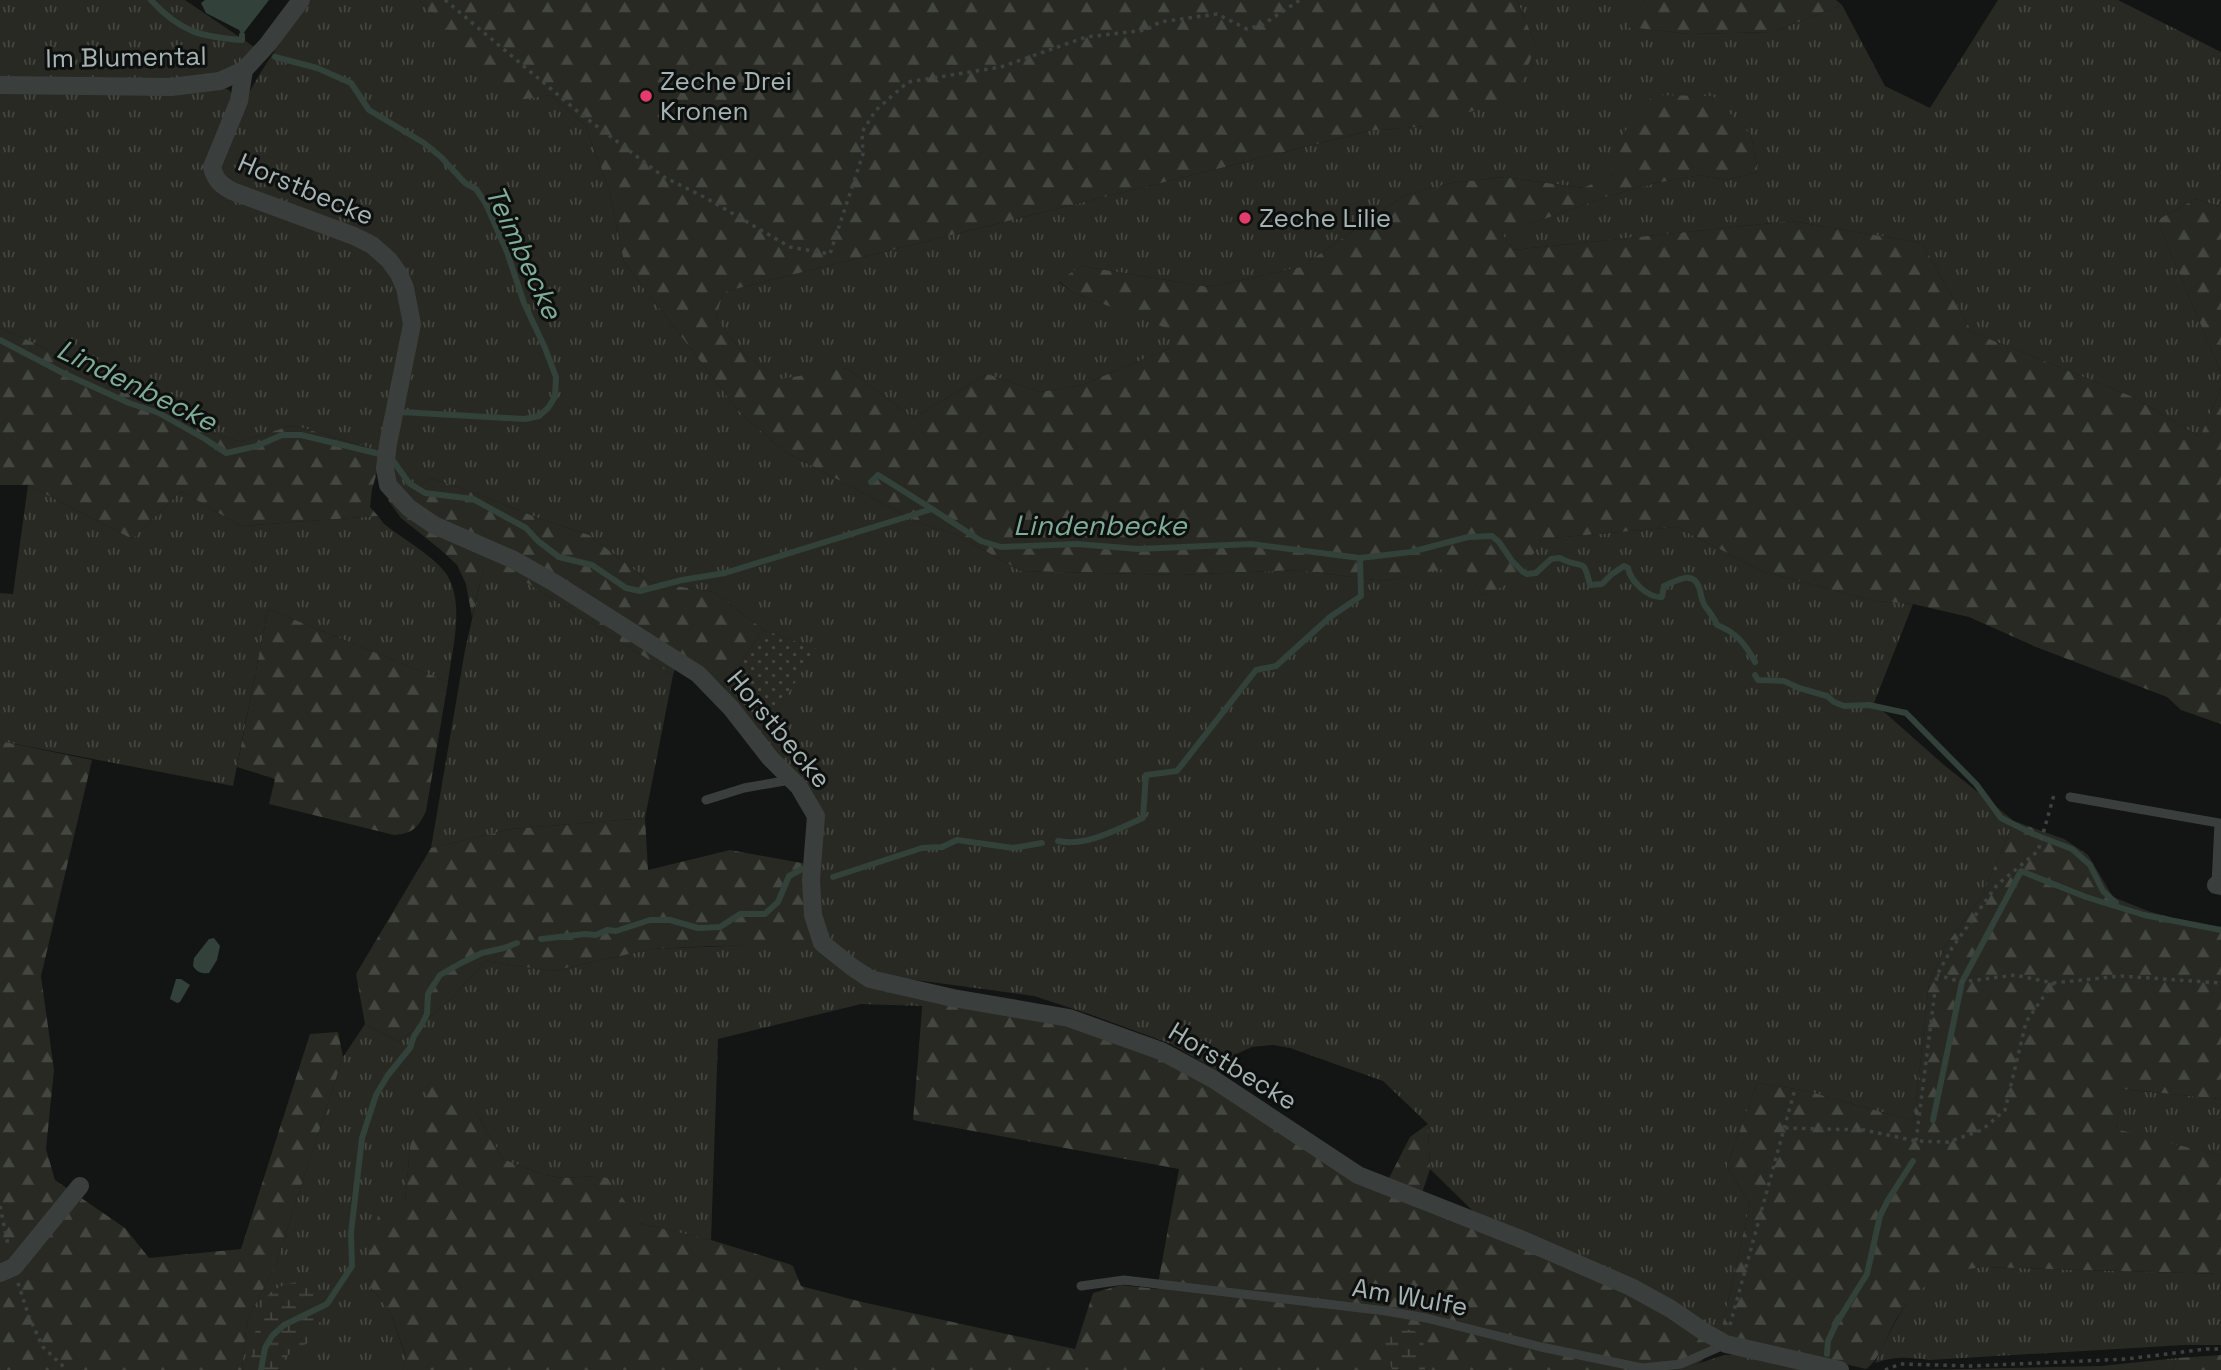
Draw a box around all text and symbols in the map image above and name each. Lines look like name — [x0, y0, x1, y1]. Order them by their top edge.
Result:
street label: Im Blumental — [45, 39, 207, 75]
place label: Zeche Drei Kronen — [660, 64, 792, 128]
marker: Zeche Drei Kronen — [638, 88, 654, 104]
street label: Horstbecke — [233, 145, 379, 233]
water label: Teimbecke — [477, 179, 571, 326]
place label: Zeche Lilie — [1259, 201, 1391, 235]
marker: Zeche Lilie — [1237, 210, 1253, 226]
water label: Lindenbecke — [51, 331, 224, 440]
water label: Lindenbecke — [1013, 507, 1188, 543]
street label: Horstbecke — [720, 663, 838, 795]
street label: Horstbecke — [1162, 1014, 1304, 1118]
street label: Am Wulfe — [1350, 1270, 1470, 1324]

